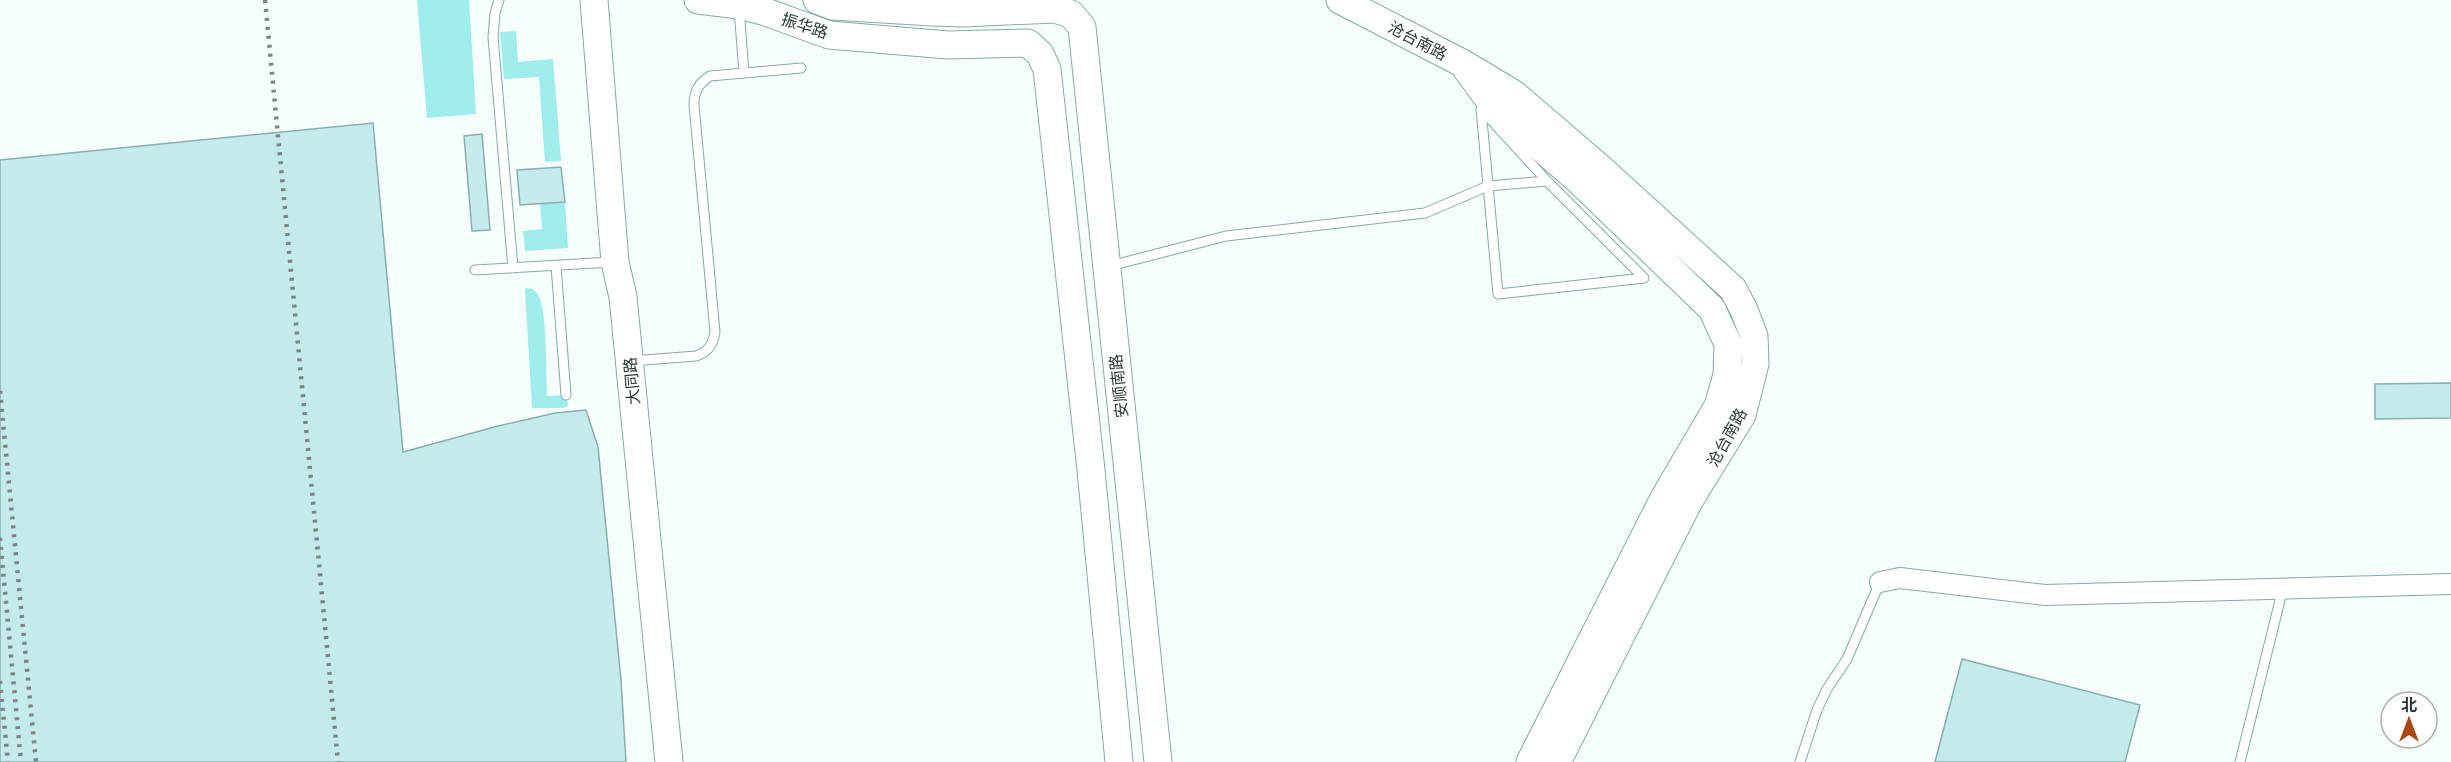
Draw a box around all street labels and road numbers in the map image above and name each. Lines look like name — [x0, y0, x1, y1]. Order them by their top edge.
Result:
street label: 振华路 — [779, 9, 831, 41]
street label: 沧台南路 — [1385, 17, 1451, 63]
street label: 安顺南路 — [1105, 353, 1131, 419]
street label: 大同路 — [619, 356, 643, 406]
street label: 沧台南路 — [1702, 404, 1750, 470]

